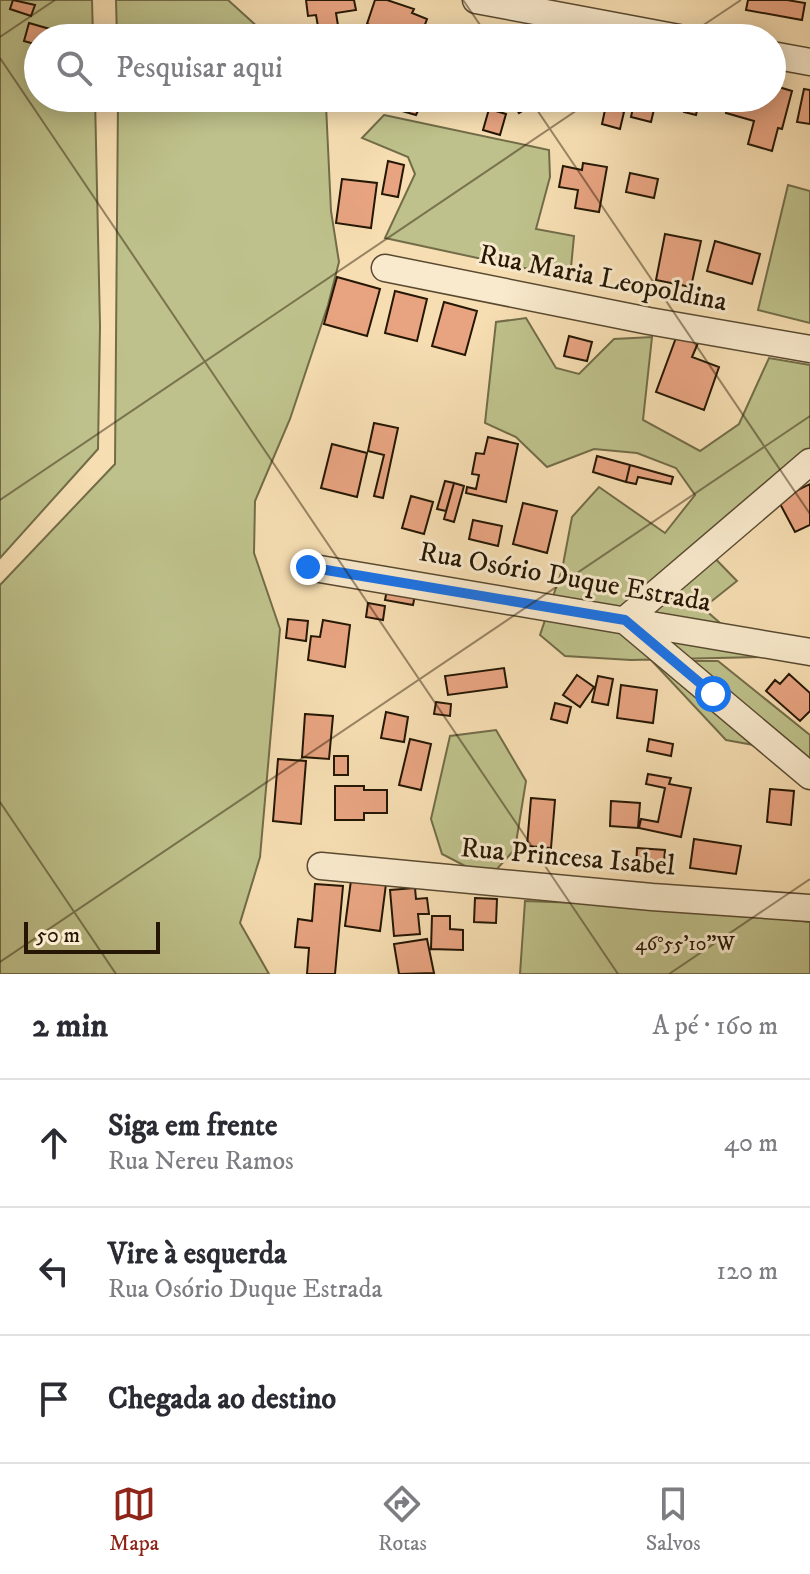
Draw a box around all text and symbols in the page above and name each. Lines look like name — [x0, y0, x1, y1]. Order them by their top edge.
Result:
search box — [24, 24, 786, 112]
icon: search — [52, 46, 96, 90]
text: Pesquisar aqui — [116, 50, 283, 87]
street label: Rua Maria Leopoldina — [476, 237, 730, 319]
street label: Rua Osório Duque Estrada — [416, 534, 714, 620]
route end — [290, 549, 326, 585]
route start — [695, 676, 731, 712]
street label: Rua Princesa Isabel — [459, 830, 677, 884]
scale bar — [24, 918, 160, 954]
text: 50 m — [36, 922, 80, 949]
text: 46°55'10"W — [635, 932, 735, 957]
text: 2 min — [32, 1005, 108, 1047]
text: A pé · 160 m — [653, 1010, 778, 1043]
text: Siga em frente — [108, 1108, 277, 1145]
icon: ahead — [32, 1121, 76, 1165]
text: 40 m — [724, 1127, 778, 1160]
text: Rua Nereu Ramos — [108, 1145, 294, 1178]
text: Vire à esquerda — [108, 1236, 287, 1273]
icon: left — [32, 1249, 76, 1293]
text: 120 m — [717, 1255, 778, 1288]
text: Rua Osório Duque Estrada — [108, 1273, 383, 1306]
icon: arrive — [32, 1377, 76, 1421]
text: Chegada ao destino — [108, 1381, 336, 1418]
tab: Mapa — [109, 1482, 159, 1557]
tab: Rotas — [378, 1482, 427, 1557]
tab: Salvos — [646, 1482, 701, 1557]

